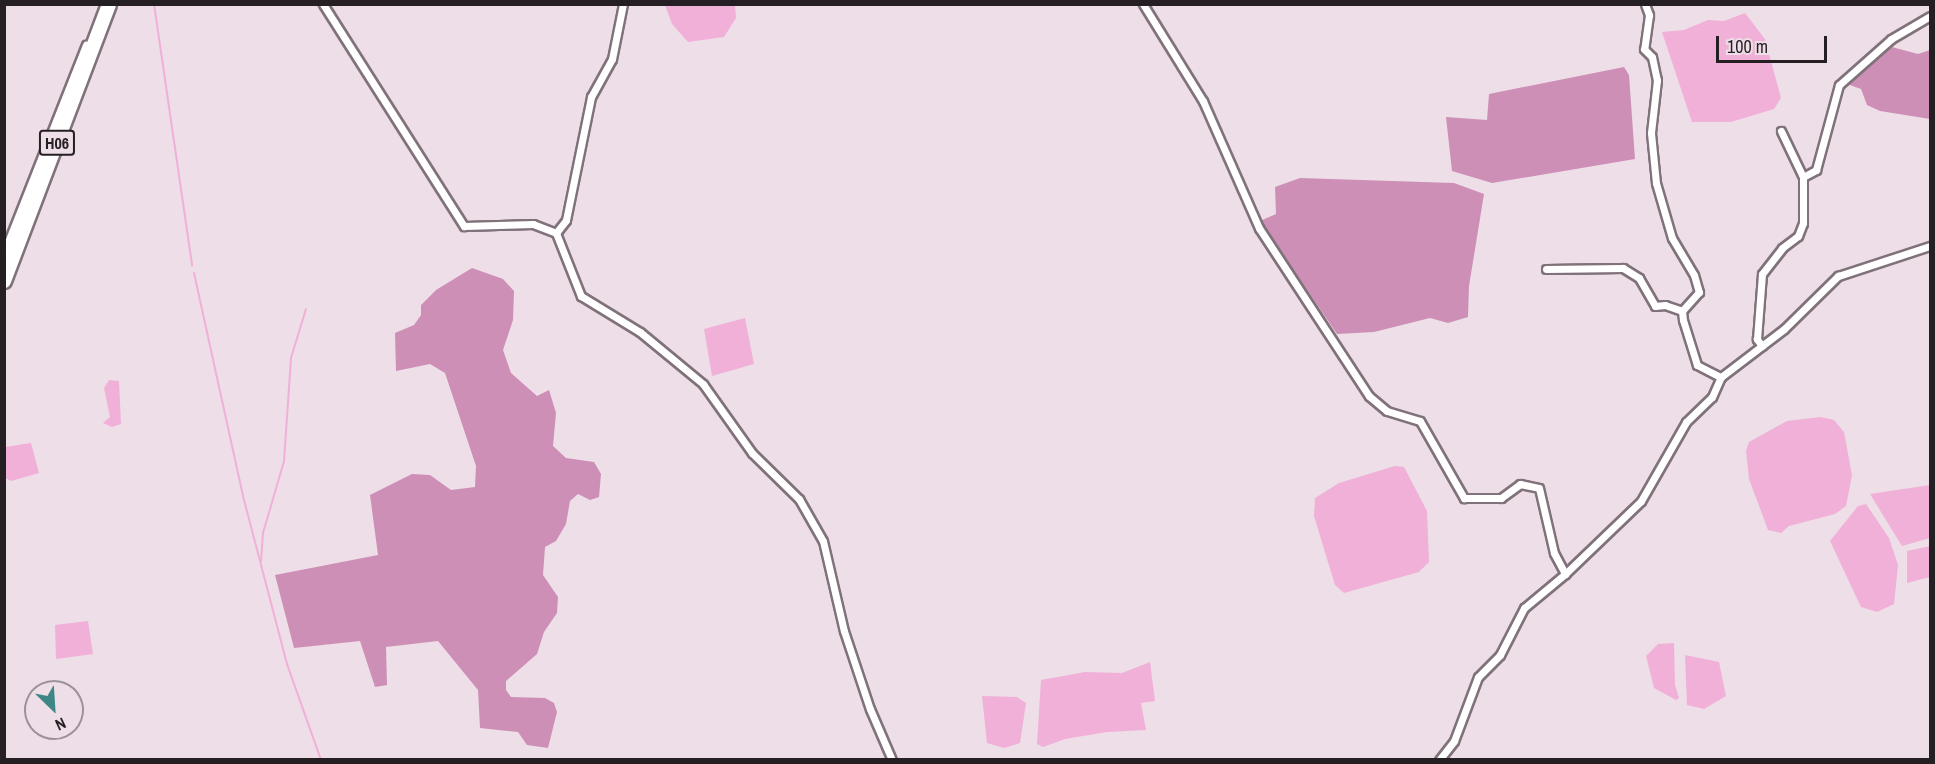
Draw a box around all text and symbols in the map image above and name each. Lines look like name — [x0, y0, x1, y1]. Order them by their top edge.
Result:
scale bar — [1719, 24, 1830, 62]
text: 100 m — [1727, 34, 1768, 59]
road number: H06 — [38, 130, 76, 156]
north arrow — [24, 680, 84, 740]
text: N — [52, 713, 70, 736]

